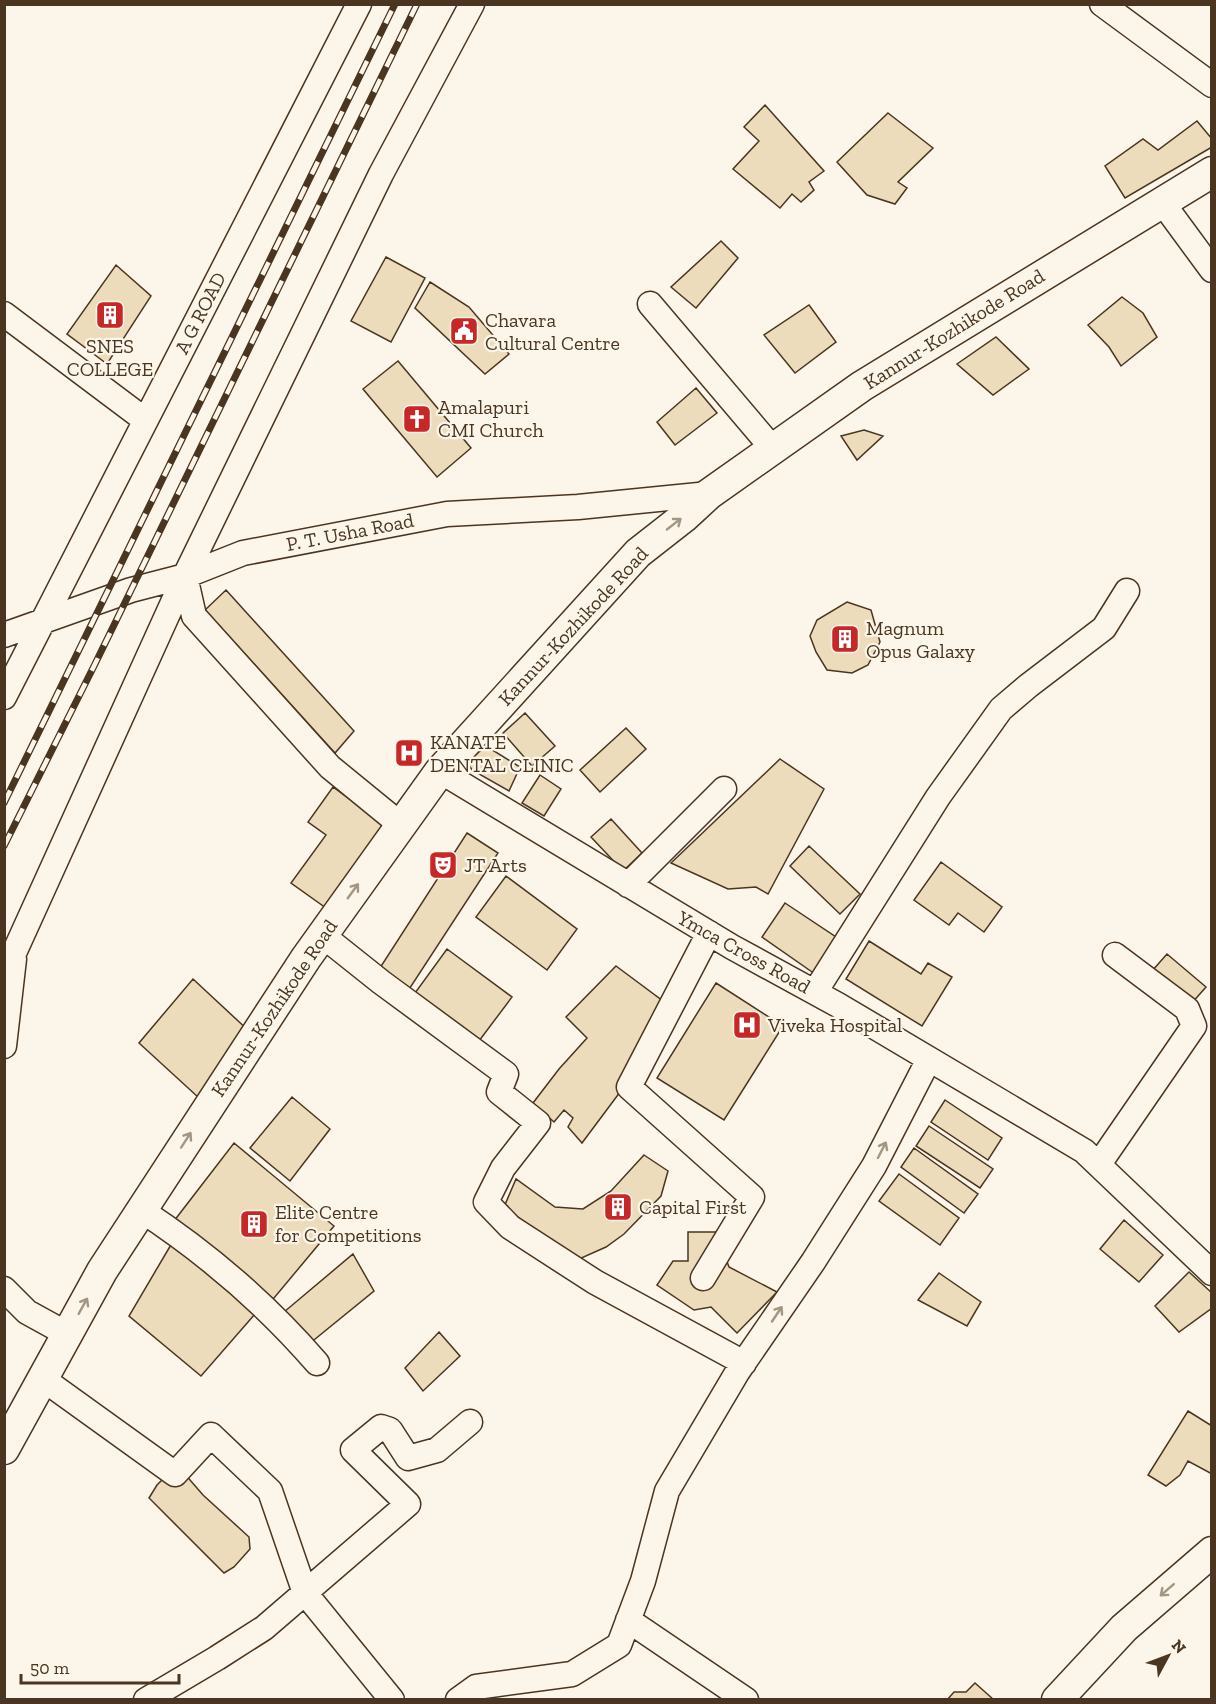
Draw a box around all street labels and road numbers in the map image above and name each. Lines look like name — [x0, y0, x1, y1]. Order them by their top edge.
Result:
street label: Kannur-Kozhikode Road — [859, 264, 1049, 394]
street label: A G ROAD — [169, 268, 231, 358]
street label: P. T. Usha Road — [284, 508, 416, 556]
street label: Kannur-Kozhikode Road — [493, 542, 653, 710]
street label: Ymca Cross Road — [672, 905, 815, 999]
street label: Kannur-Kozhikode Road — [206, 915, 342, 1101]

